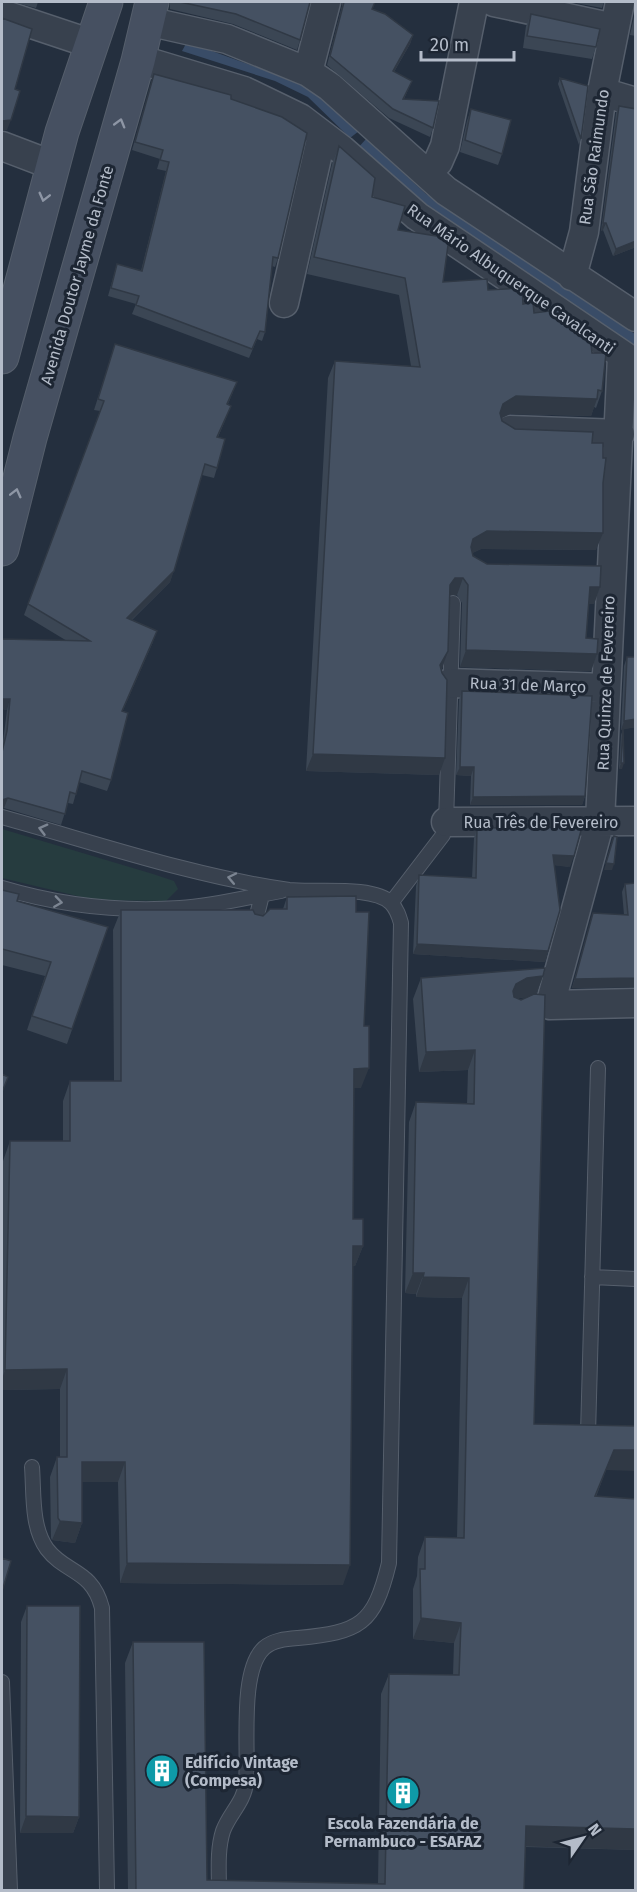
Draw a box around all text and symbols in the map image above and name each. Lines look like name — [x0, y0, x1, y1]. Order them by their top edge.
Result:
scale bar — [421, 24, 514, 62]
text: 20 m — [430, 34, 469, 56]
street label: Rua São Raimundo — [575, 88, 613, 226]
one-way arrow — [113, 118, 125, 129]
street label: Avenida Doutor Jayme da Fonte — [37, 163, 117, 387]
one-way arrow — [39, 192, 51, 202]
street label: Rua Mário Albuquerque Cavalcanti — [404, 200, 618, 358]
one-way arrow — [9, 488, 22, 498]
street label: Rua Quinze de Fevereiro — [593, 595, 619, 771]
street label: Rua 31 de Março — [469, 673, 587, 698]
street label: Rua Três de Fevereiro — [464, 813, 618, 832]
one-way arrow — [39, 824, 49, 836]
one-way arrow — [227, 872, 237, 885]
one-way arrow — [54, 895, 63, 907]
building icon: Edifício Vintage (Compesa) — [144, 1753, 180, 1789]
place label: Edifício Vintage (Compesa) — [185, 1753, 299, 1790]
building icon: Escola Fazendária de Pernambuco - ESAFAZ — [385, 1775, 421, 1811]
north arrow — [553, 1808, 613, 1868]
place label: Escola Fazendária de Pernambuco - ESAFAZ — [324, 1814, 482, 1851]
text: N — [584, 1820, 606, 1839]

